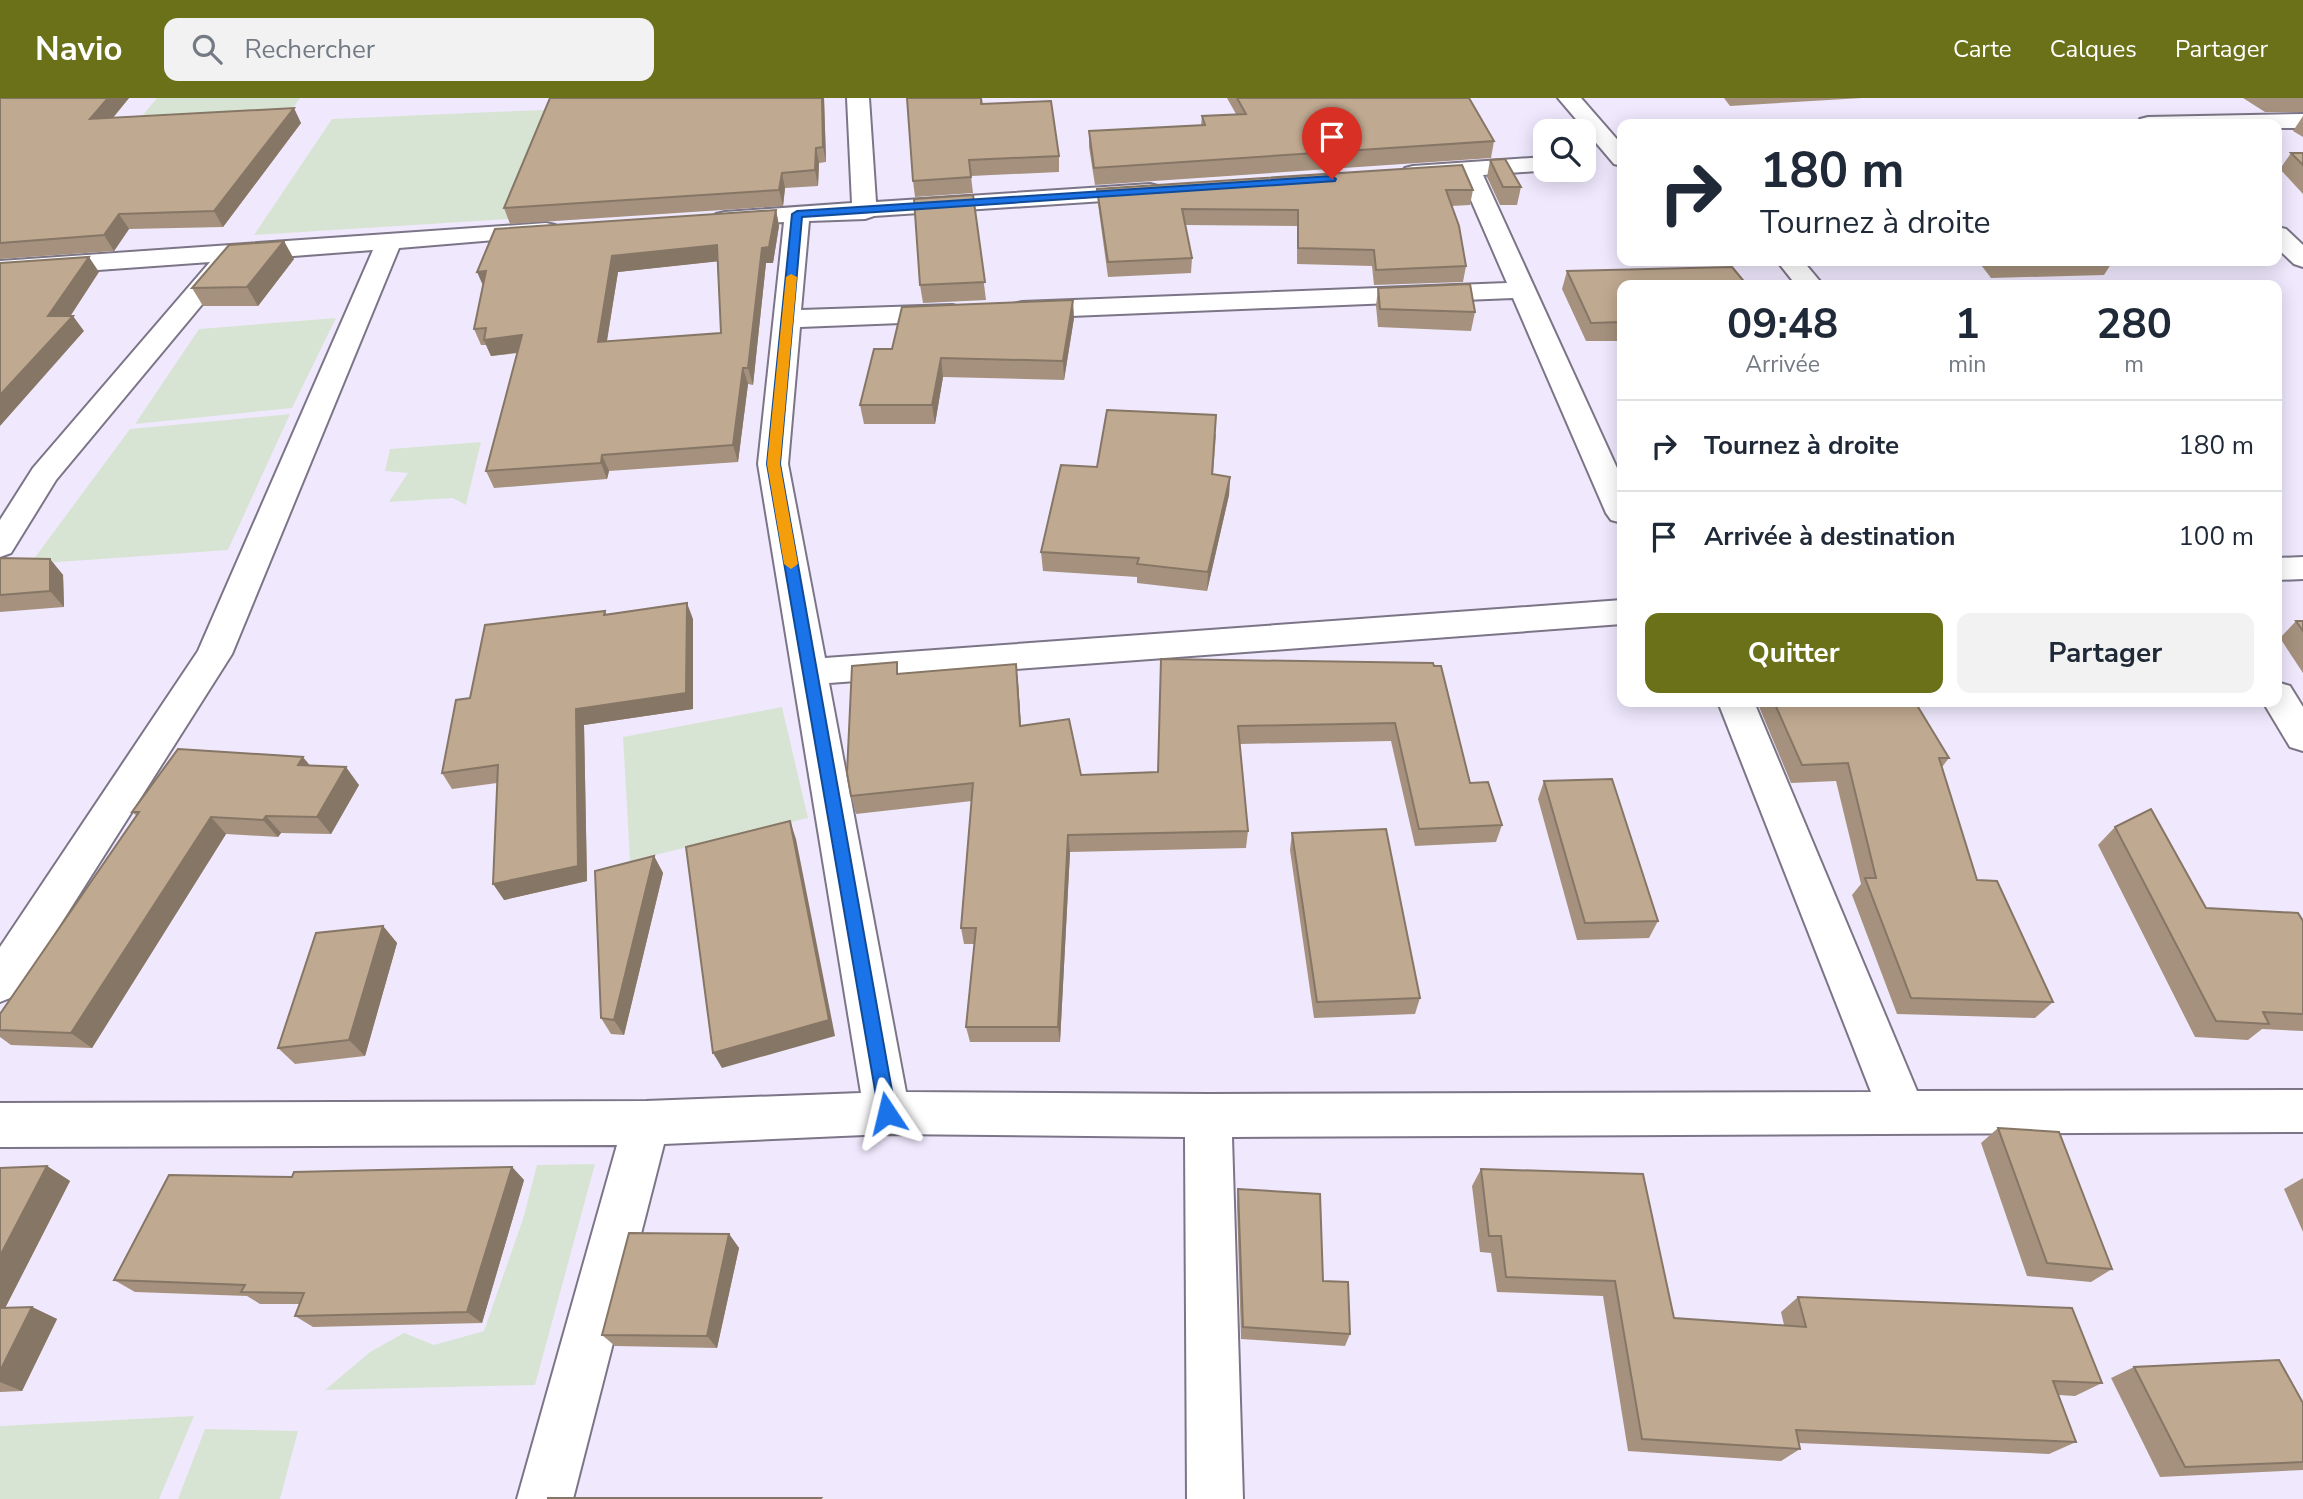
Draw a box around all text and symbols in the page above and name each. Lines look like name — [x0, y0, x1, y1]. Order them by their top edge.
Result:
search box — [164, 18, 654, 81]
text: Navio — [35, 27, 122, 72]
icon: search — [188, 30, 226, 68]
text: Rechercher — [244, 32, 375, 67]
text: Carte — [1953, 33, 2012, 65]
text: Calques — [2050, 33, 2137, 65]
text: Partager — [2175, 33, 2268, 65]
pin — [1302, 107, 1362, 179]
icon: arrive — [1313, 118, 1351, 156]
map controls — [1533, 119, 1596, 182]
button: search — [1533, 119, 1596, 182]
text: 180 m — [1760, 137, 1904, 204]
icon: right — [1645, 147, 1736, 238]
text: Tournez à droite — [1760, 201, 1991, 244]
text: 09:48 — [1727, 296, 1838, 353]
text: 1 — [1955, 296, 1980, 353]
text: 280 — [2096, 296, 2172, 353]
text: Arrivée — [1745, 349, 1820, 380]
text: min — [1948, 349, 1986, 380]
text: m — [2124, 349, 2144, 380]
icon: right — [1645, 427, 1683, 465]
text: Tournez à droite — [1704, 428, 1899, 463]
text: 180 m — [2178, 428, 2254, 463]
icon: arrive — [1645, 518, 1683, 556]
text: Arrivée à destination — [1704, 519, 1955, 554]
text: 100 m — [2178, 519, 2254, 554]
button: Quitter — [1645, 613, 1943, 693]
button: Partager — [1957, 613, 2254, 693]
position arrow — [850, 1076, 924, 1150]

